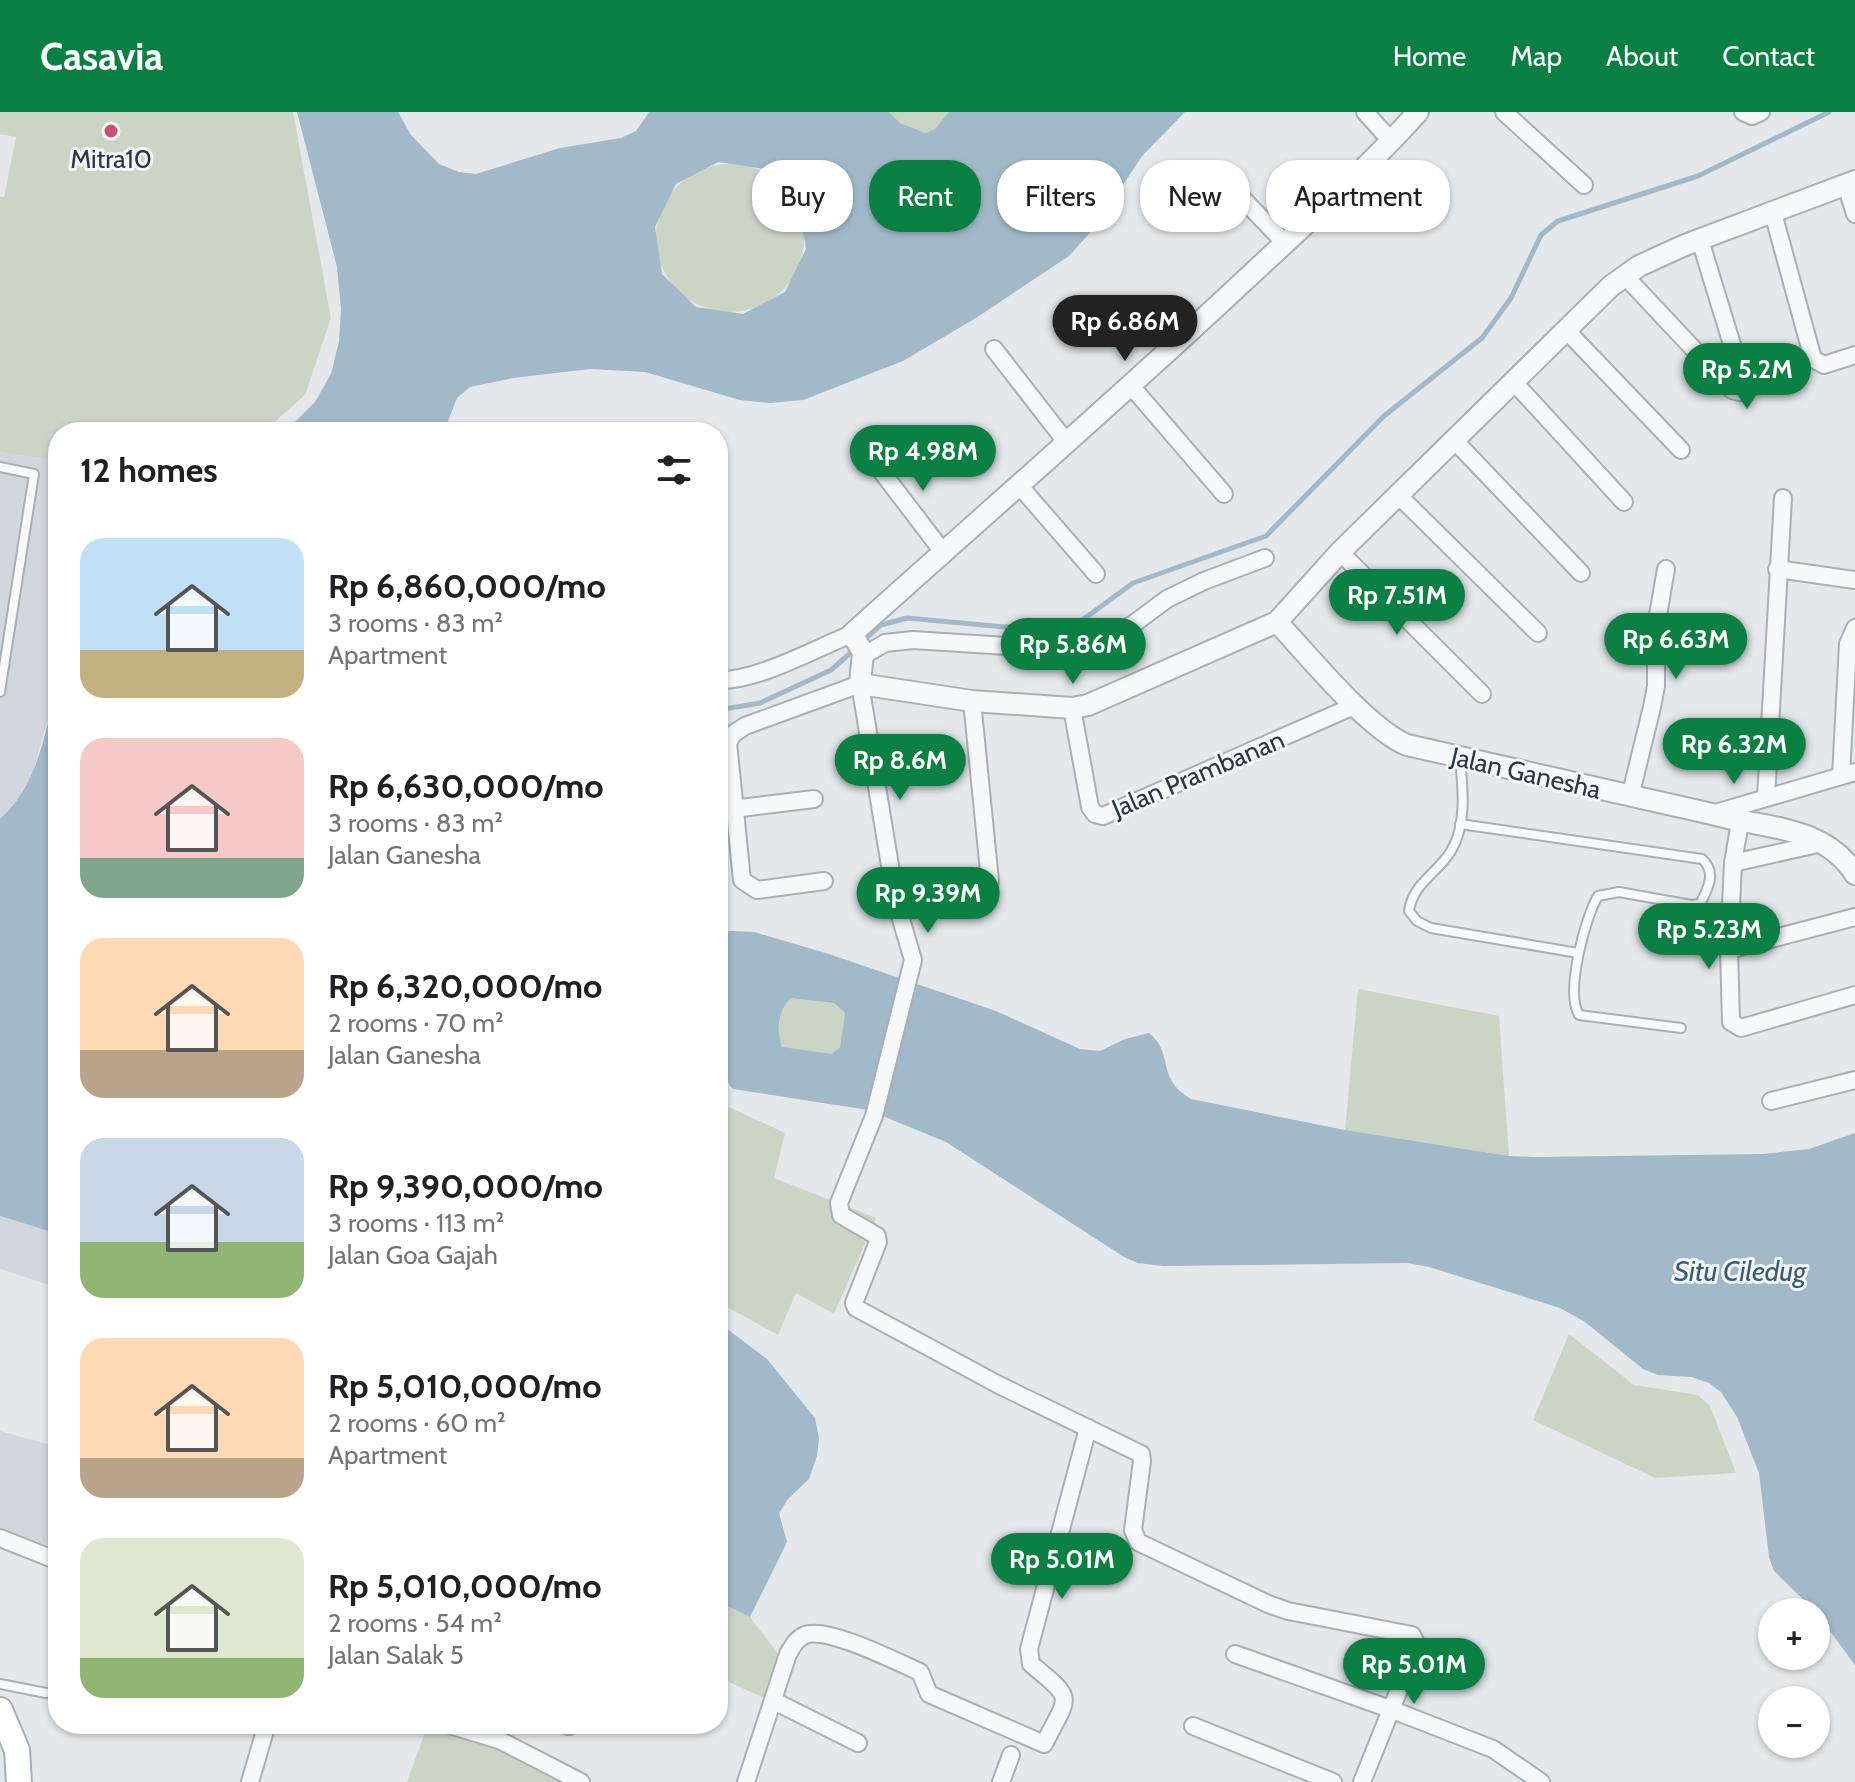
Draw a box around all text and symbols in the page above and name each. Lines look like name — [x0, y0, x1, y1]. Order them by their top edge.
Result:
text: Casavia — [40, 33, 163, 80]
text: Home — [1393, 39, 1466, 73]
text: Map — [1510, 39, 1562, 73]
text: About — [1606, 39, 1678, 73]
text: Contact — [1722, 39, 1815, 73]
marker: Mitra10 — [102, 122, 120, 140]
place label: Mitra10 — [70, 143, 152, 175]
chip: Buy — [752, 160, 853, 232]
chip: Rent — [869, 160, 981, 232]
chip: Filters — [997, 160, 1124, 232]
chip: New — [1140, 160, 1250, 232]
chip: Apartment — [1266, 160, 1450, 232]
pin: Rp 6.86M — [1042, 295, 1208, 363]
text: Rp 6.86M — [1070, 305, 1180, 337]
pin: Rp 5.2M — [1673, 343, 1821, 411]
text: Rp 5.2M — [1701, 353, 1793, 385]
pin: Rp 4.98M — [840, 425, 1006, 493]
text: Rp 4.98M — [868, 435, 978, 467]
icon: filters — [652, 448, 696, 492]
text: 12 homes — [80, 449, 218, 491]
text: Rp 6,860,000/mo — [328, 565, 606, 607]
pin: Rp 7.51M — [1314, 569, 1480, 637]
icon: home — [144, 570, 240, 666]
text: Rp 7.51M — [1347, 579, 1447, 611]
text: 3 rooms · 83 m² — [328, 607, 503, 639]
pin: Rp 6.63M — [1593, 613, 1759, 681]
pin: Rp 5.86M — [990, 618, 1156, 686]
text: Rp 6.63M — [1622, 623, 1730, 655]
text: Rp 5.86M — [1019, 628, 1127, 660]
text: Apartment — [328, 639, 447, 671]
pin: Rp 6.32M — [1651, 718, 1817, 786]
street label: Jalan Prambanan — [1106, 723, 1289, 825]
text: Rp 6.32M — [1681, 728, 1787, 760]
pin: Rp 8.6M — [826, 734, 974, 802]
street label: Jalan Ganesha — [1447, 740, 1605, 806]
text: Rp 8.6M — [853, 744, 947, 776]
text: Rp 6,630,000/mo — [328, 765, 604, 807]
icon: home — [144, 770, 240, 866]
text: 3 rooms · 83 m² — [328, 807, 503, 839]
text: Jalan Ganesha — [328, 839, 481, 871]
pin: Rp 9.39M — [845, 867, 1011, 935]
text: Rp 9.39M — [875, 877, 981, 909]
pin: Rp 5.23M — [1626, 903, 1792, 971]
text: Rp 5.23M — [1656, 913, 1762, 945]
text: Rp 6,320,000/mo — [328, 965, 602, 1007]
icon: home — [144, 970, 240, 1066]
text: 2 rooms · 70 m² — [328, 1007, 504, 1039]
text: Jalan Ganesha — [328, 1039, 481, 1071]
text: Rp 9,390,000/mo — [328, 1165, 603, 1207]
icon: home — [144, 1170, 240, 1266]
text: 3 rooms · 113 m² — [328, 1207, 504, 1239]
text: Jalan Goa Gajah — [328, 1239, 498, 1271]
water label: Situ Ciledug — [1674, 1254, 1807, 1288]
text: Rp 5,010,000/mo — [328, 1365, 602, 1407]
icon: home — [144, 1370, 240, 1466]
text: 2 rooms · 60 m² — [328, 1407, 506, 1439]
text: Apartment — [328, 1439, 447, 1471]
pin: Rp 5.01M — [979, 1533, 1145, 1601]
text: Rp 5.01M — [1009, 1543, 1115, 1575]
text: Rp 5,010,000/mo — [328, 1565, 602, 1607]
icon: home — [144, 1570, 240, 1666]
map controls — [1758, 1598, 1830, 1758]
button: + — [1758, 1598, 1830, 1670]
text: 2 rooms · 54 m² — [328, 1607, 502, 1639]
pin: Rp 5.01M — [1331, 1638, 1497, 1706]
text: Jalan Salak 5 — [328, 1639, 464, 1671]
text: Rp 5.01M — [1361, 1648, 1467, 1680]
button: − — [1758, 1686, 1830, 1758]

